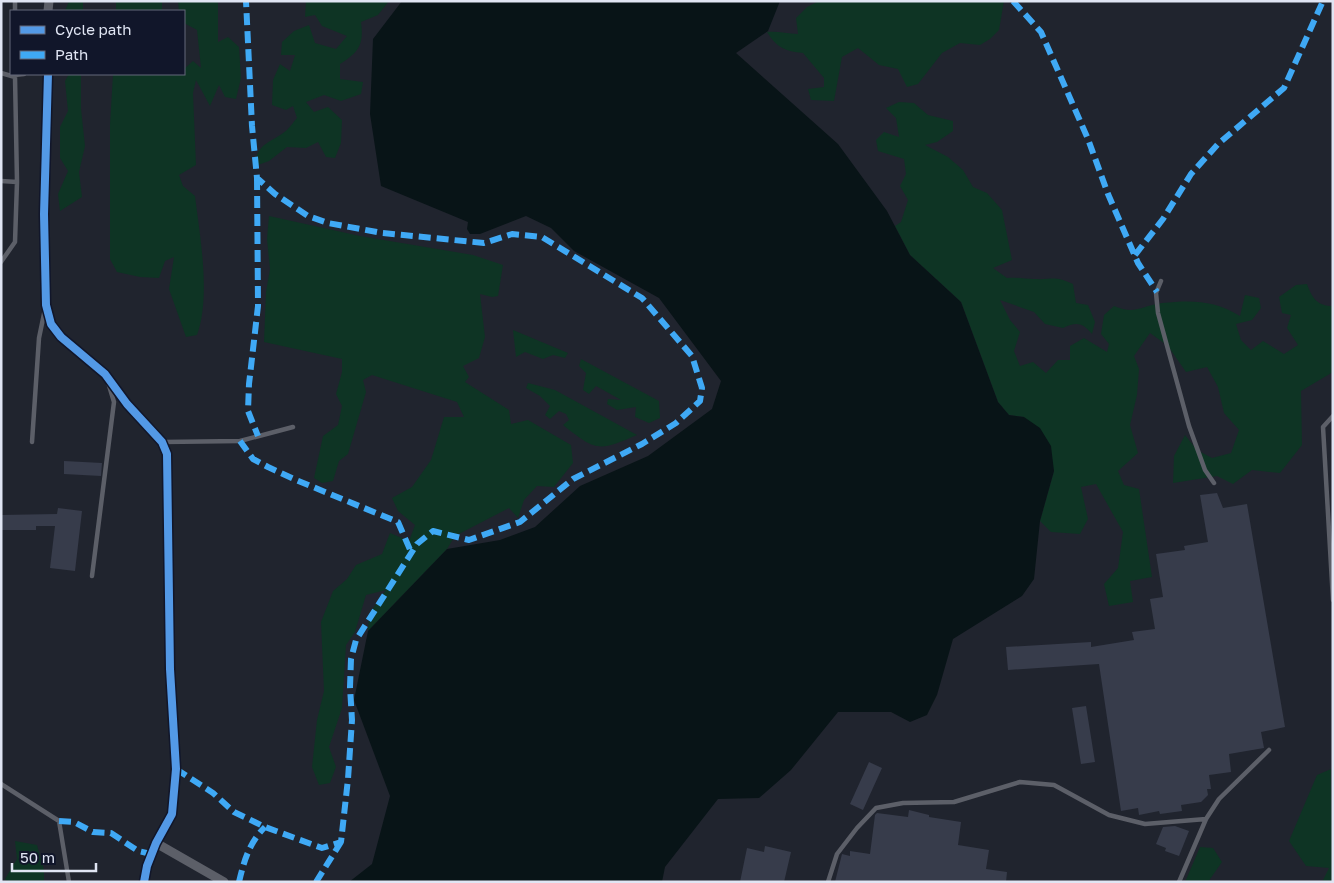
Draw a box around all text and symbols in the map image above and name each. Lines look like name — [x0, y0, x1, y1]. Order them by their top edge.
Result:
legend — [10, 10, 185, 75]
text: Cycle path — [55, 20, 131, 38]
text: Path — [55, 45, 88, 63]
scale bar — [12, 840, 96, 872]
text: 50 m — [20, 848, 55, 866]

